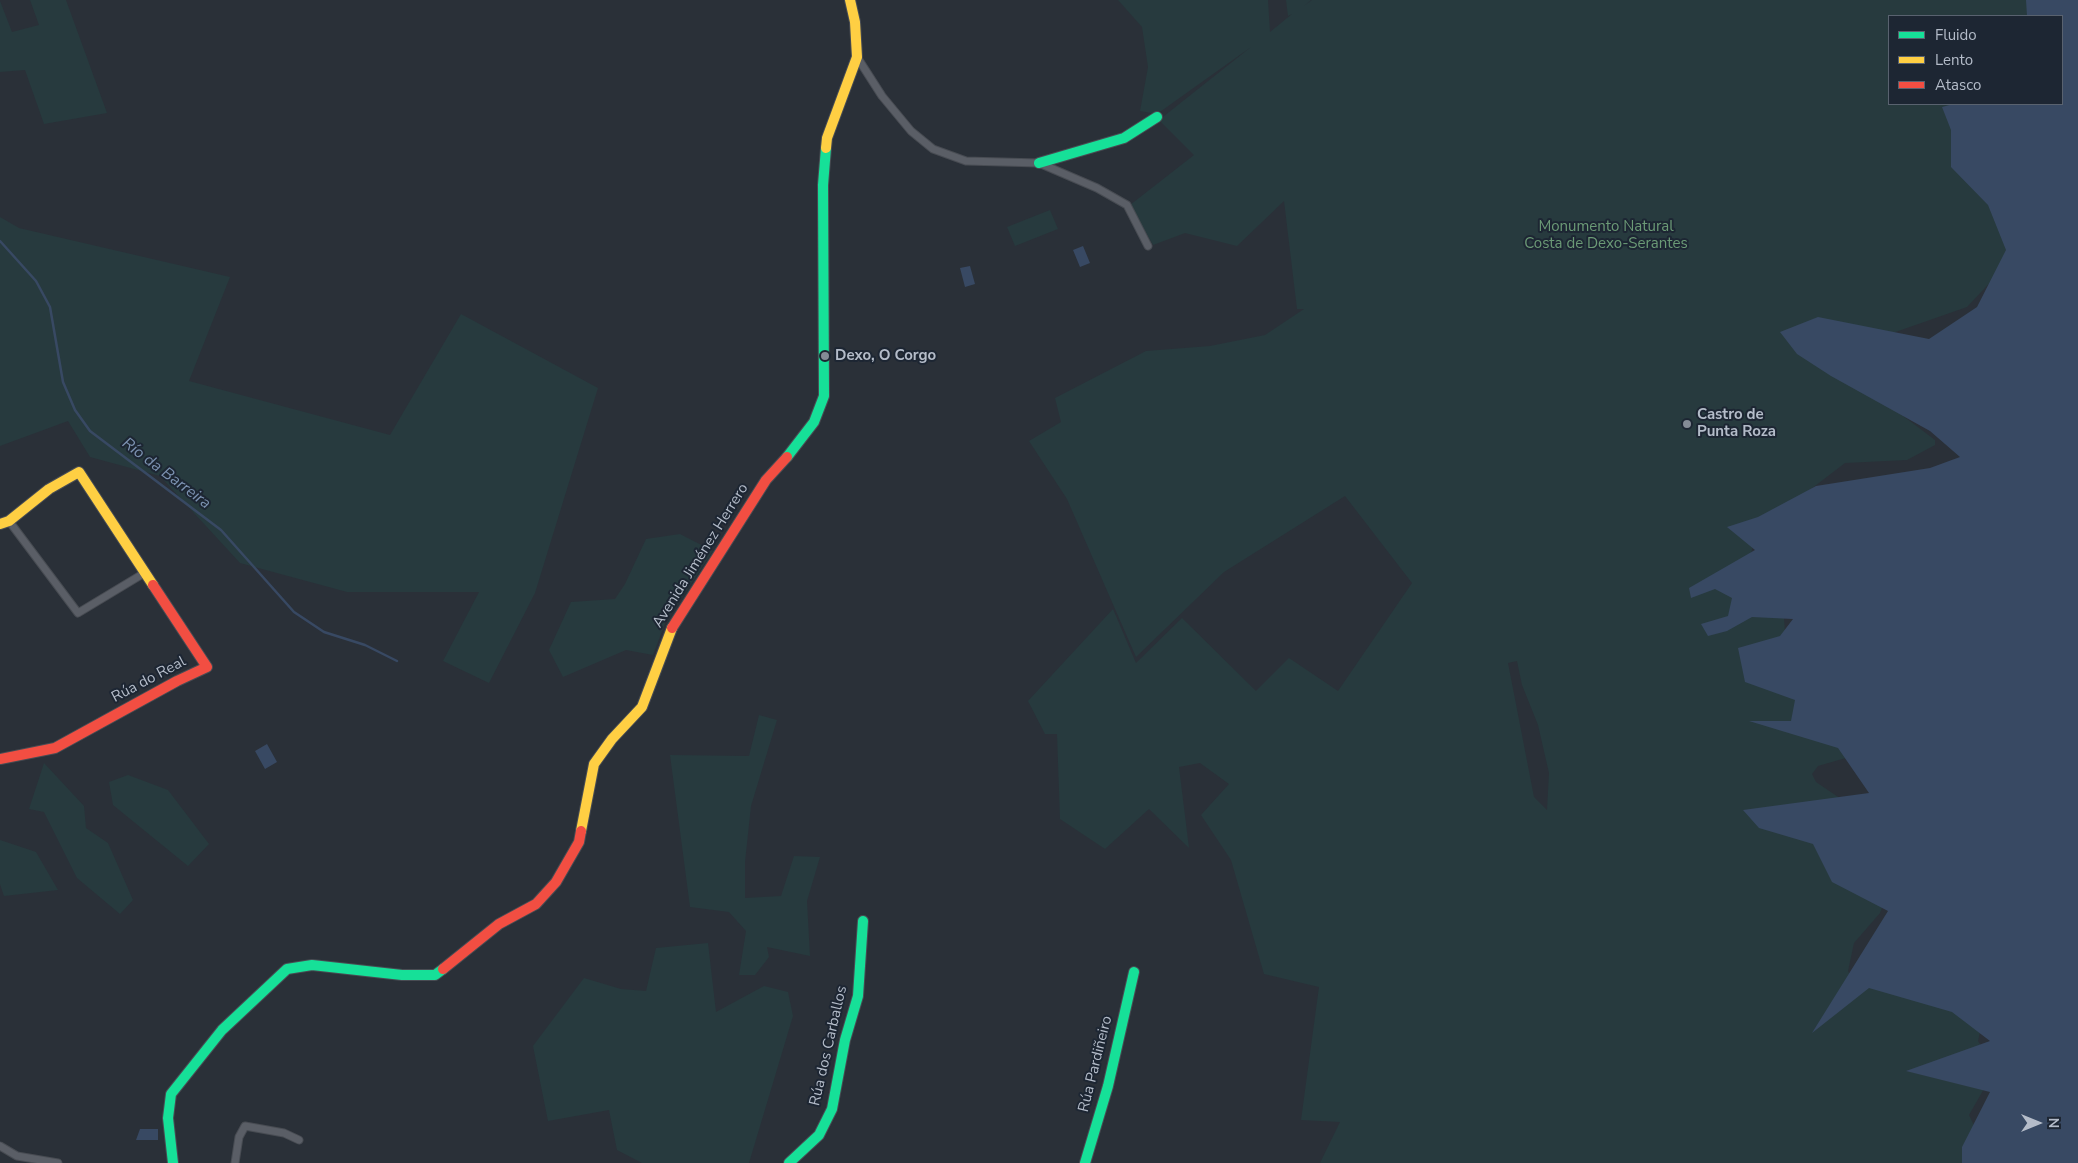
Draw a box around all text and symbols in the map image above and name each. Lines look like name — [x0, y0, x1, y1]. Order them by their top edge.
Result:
legend — [1888, 15, 2063, 105]
text: Fluido — [1935, 25, 1977, 45]
text: Lento — [1935, 50, 1973, 70]
text: Atasco — [1935, 75, 1981, 95]
park label: Monumento Natural Costa de Dexo-Serantes — [1524, 218, 1688, 253]
place label: Dexo, O Corgo — [835, 347, 936, 365]
marker: Dexo, O Corgo — [819, 350, 831, 362]
place label: Castro de Punta Roza — [1697, 406, 1776, 441]
marker: Castro de Punta Roza — [1681, 418, 1693, 430]
water label: Río da Barreira — [118, 434, 214, 514]
street label: Avenida Jiménez Herrero — [649, 481, 753, 631]
street label: Rúa do Real — [109, 653, 189, 707]
street label: Rúa dos Carballos — [806, 984, 852, 1108]
street label: Rúa Pardiñeiro — [1075, 1014, 1117, 1114]
north arrow — [2013, 1098, 2063, 1148]
text: N — [2044, 1118, 2063, 1128]

